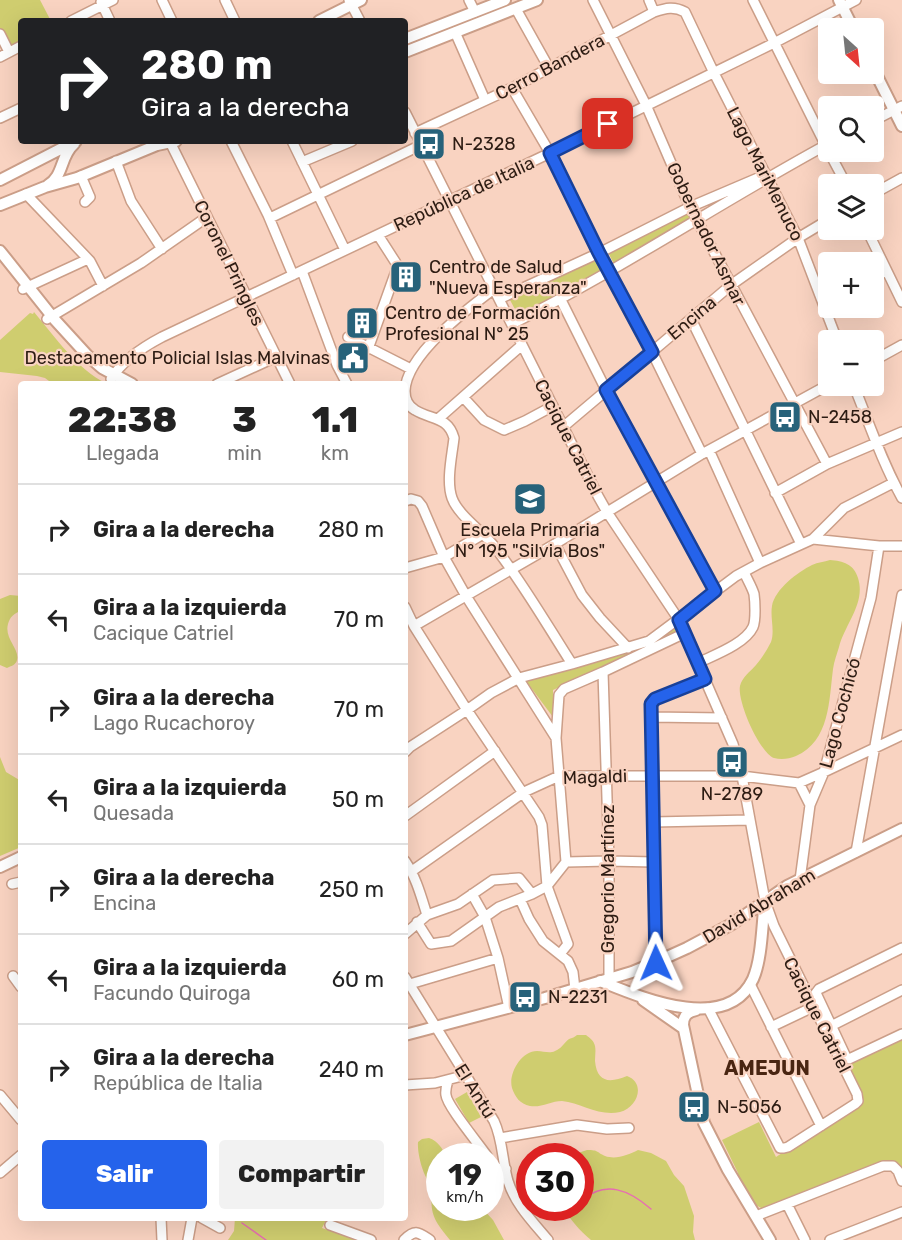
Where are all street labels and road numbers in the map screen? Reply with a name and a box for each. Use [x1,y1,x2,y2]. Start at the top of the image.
street label: Cerro Bandera [492,29,608,105]
street label: Lago MariMenuco [722,103,808,245]
street label: República de Italia [390,152,538,236]
street label: Gobernador Asmar [662,159,750,309]
street label: Coronel Pringles [189,197,269,329]
street label: Encina [663,291,721,345]
street label: Cacique Catriel [529,376,607,498]
street label: Lago Cochicó [815,655,865,771]
street label: Magaldi [562,765,628,789]
street label: Gregorio Martínez [597,805,619,953]
street label: David Abraham [699,864,819,948]
street label: Cacique Catriel [778,954,856,1076]
street label: El Antú [450,1060,500,1122]

